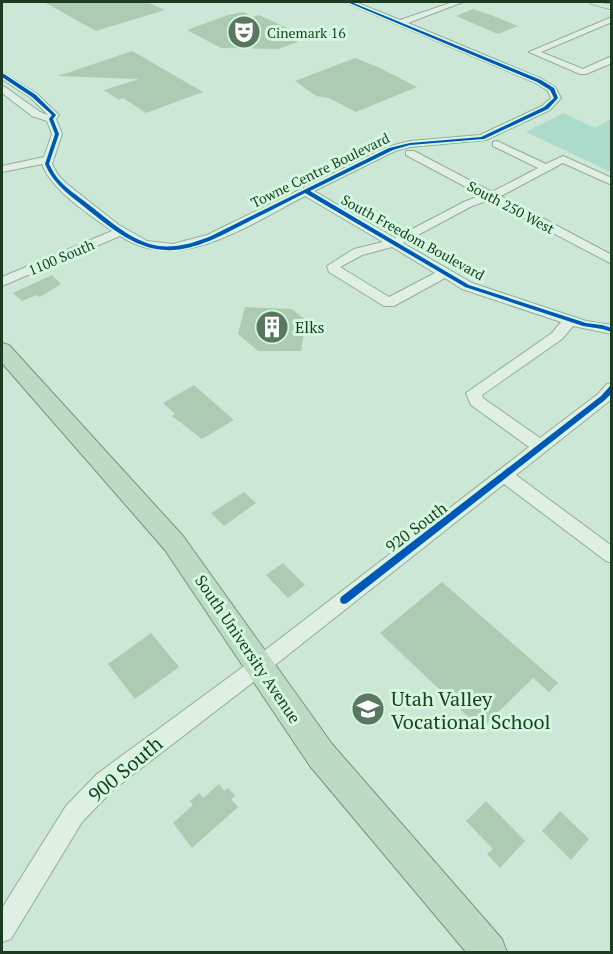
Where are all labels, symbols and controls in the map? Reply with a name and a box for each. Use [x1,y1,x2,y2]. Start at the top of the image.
theatre icon: Cinemark 16 [226,14,262,50]
place label: Cinemark 16 [267,23,346,42]
street label: Towne Centre Boulevard [247,128,393,212]
street label: South 250 West [464,176,559,238]
street label: South Freedom Boulevard [338,190,488,284]
street label: 1100 South [25,235,97,279]
building icon: Elks [254,309,290,345]
place label: Elks [295,316,324,338]
street label: 920 South [381,496,452,557]
street label: South University Avenue [190,570,306,728]
place label: Utah Valley Vocational School [391,685,551,735]
school or university icon: Utah Valley Vocational School [350,691,386,727]
street label: 900 South [82,730,168,808]

